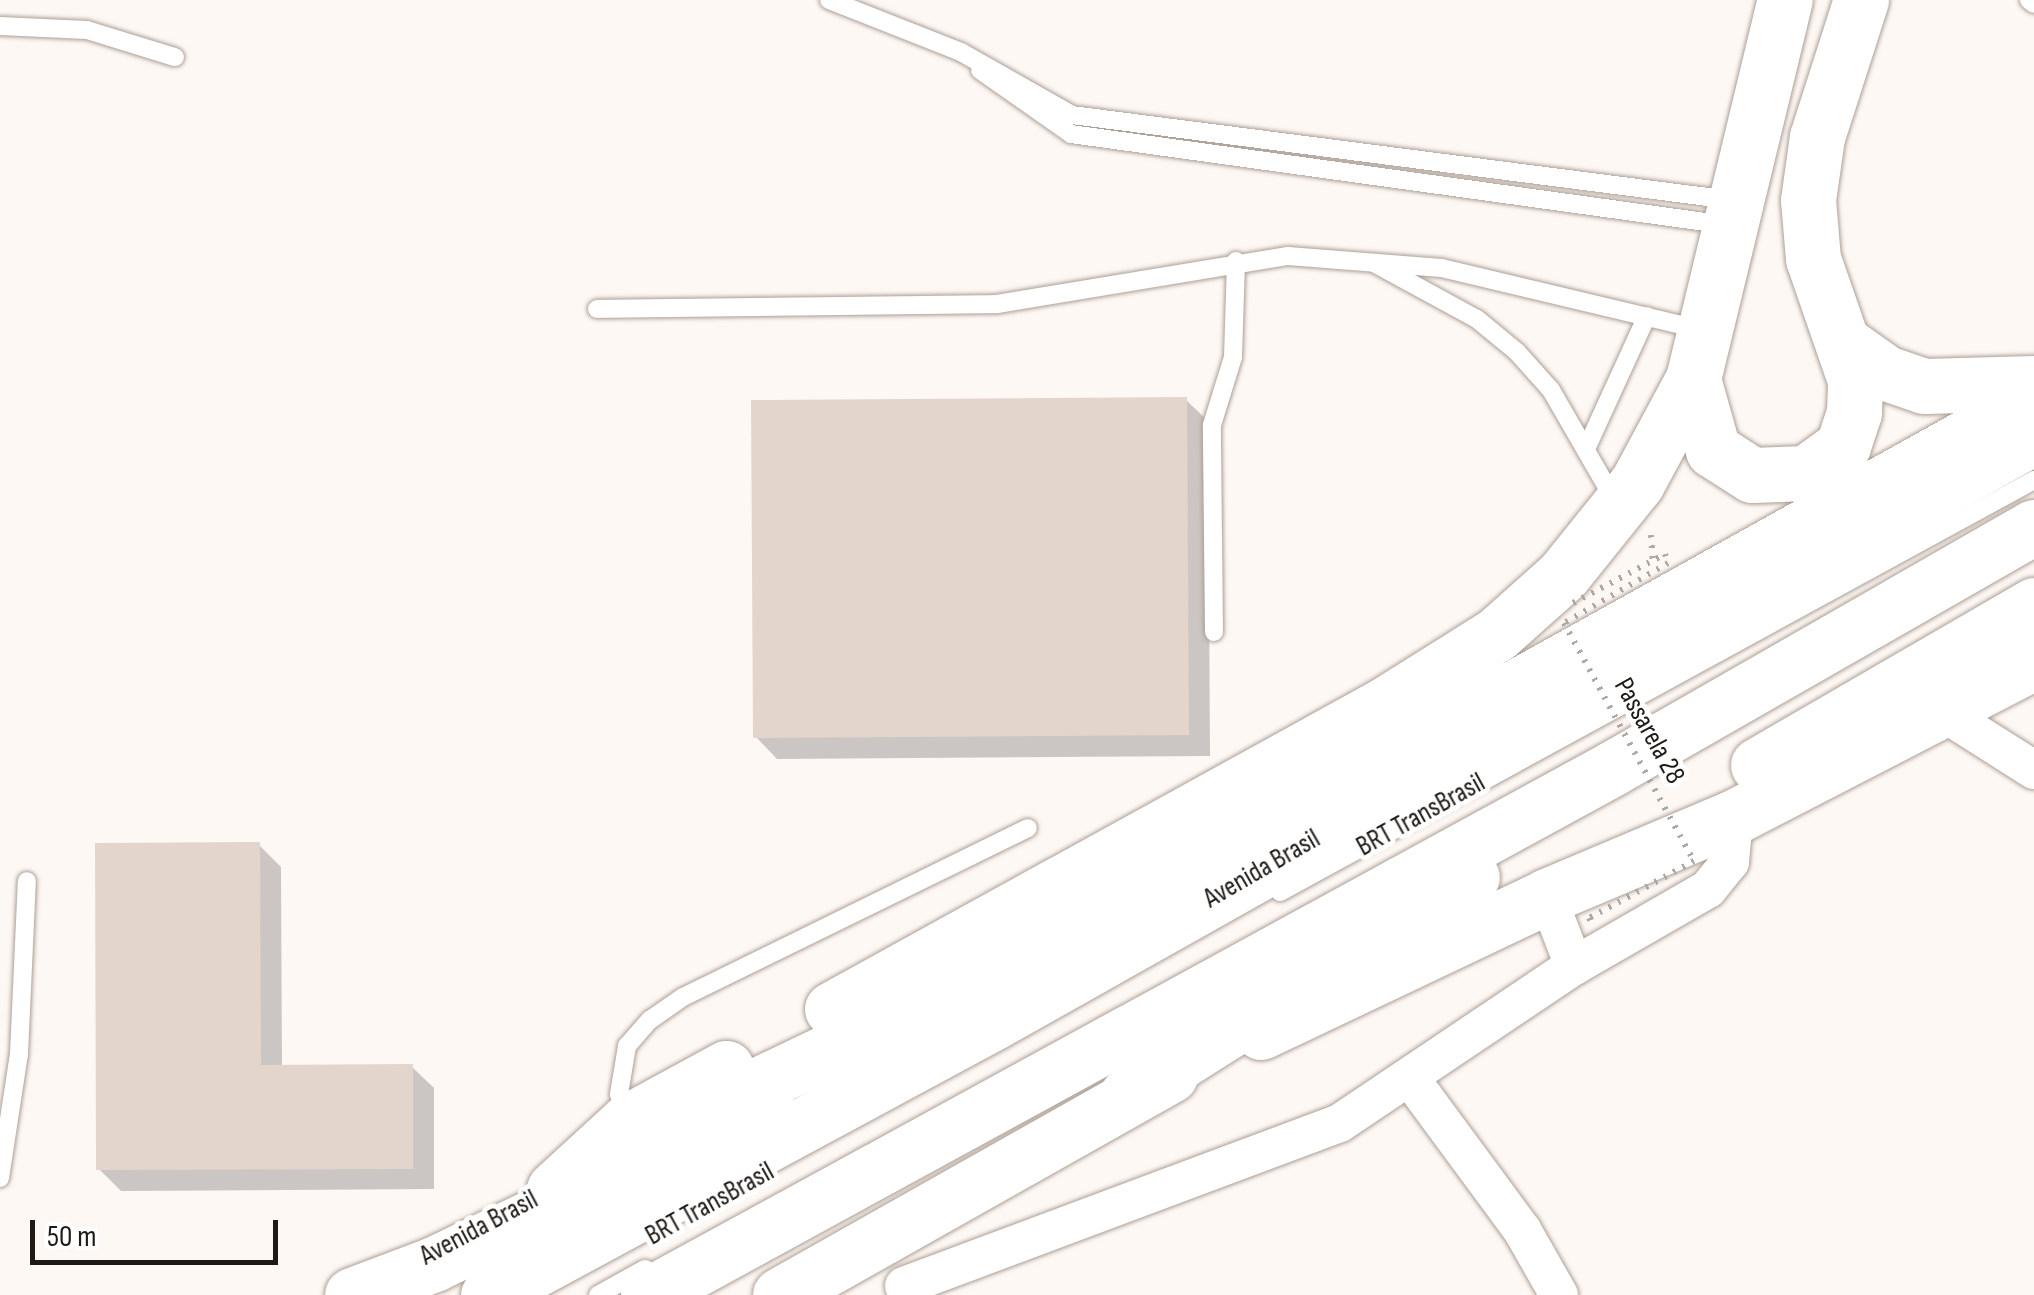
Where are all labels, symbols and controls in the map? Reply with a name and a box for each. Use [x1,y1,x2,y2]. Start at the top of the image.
street label: Passarela 28 [1606,672,1692,790]
street label: BRT TransBrasil [1351,766,1491,864]
street label: Avenida Brasil [1198,822,1326,916]
street label: BRT TransBrasil [640,1155,780,1253]
street label: Avenida Brasil [414,1183,544,1273]
scale bar [35,1200,282,1262]
text: 50 m [47,1219,96,1255]

